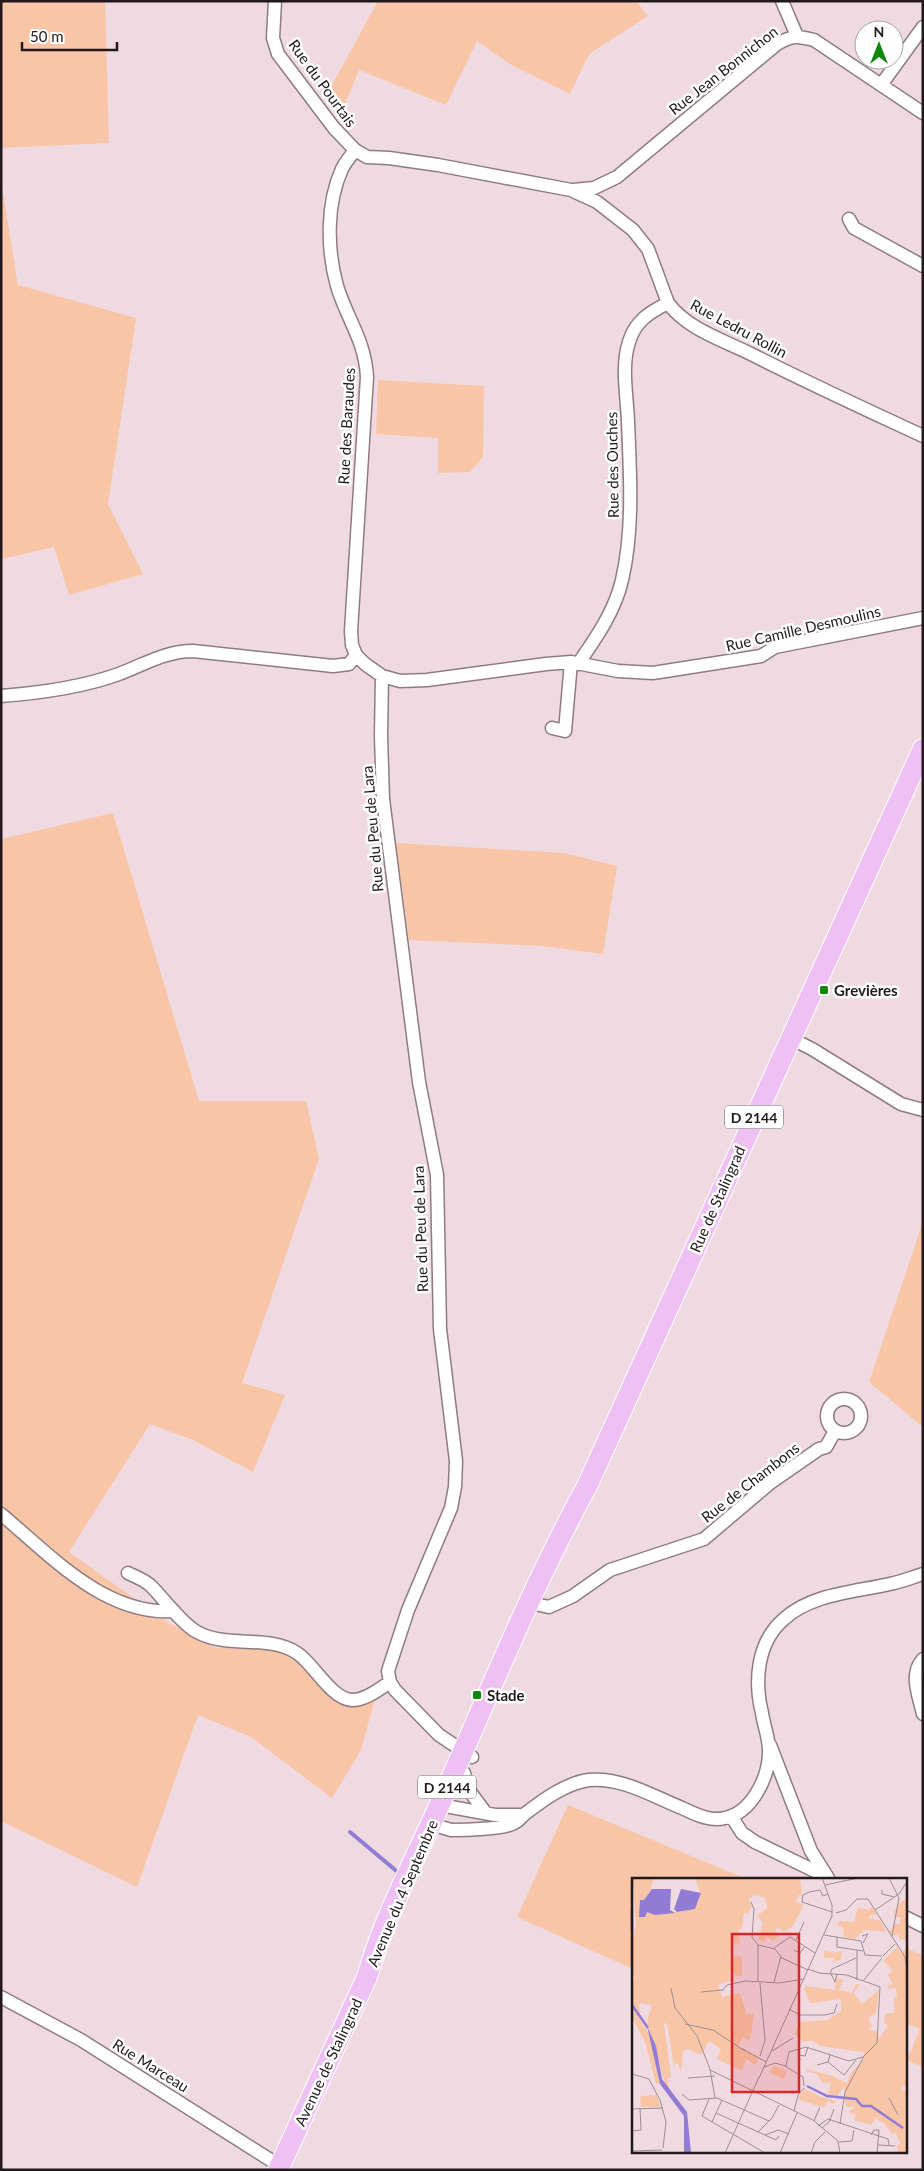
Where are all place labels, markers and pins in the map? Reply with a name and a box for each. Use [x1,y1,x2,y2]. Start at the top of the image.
place label: Grevières [834,981,898,999]
marker: Grevières [818,984,830,996]
place label: Stade [487,1686,525,1704]
marker: Stade [471,1689,483,1701]

